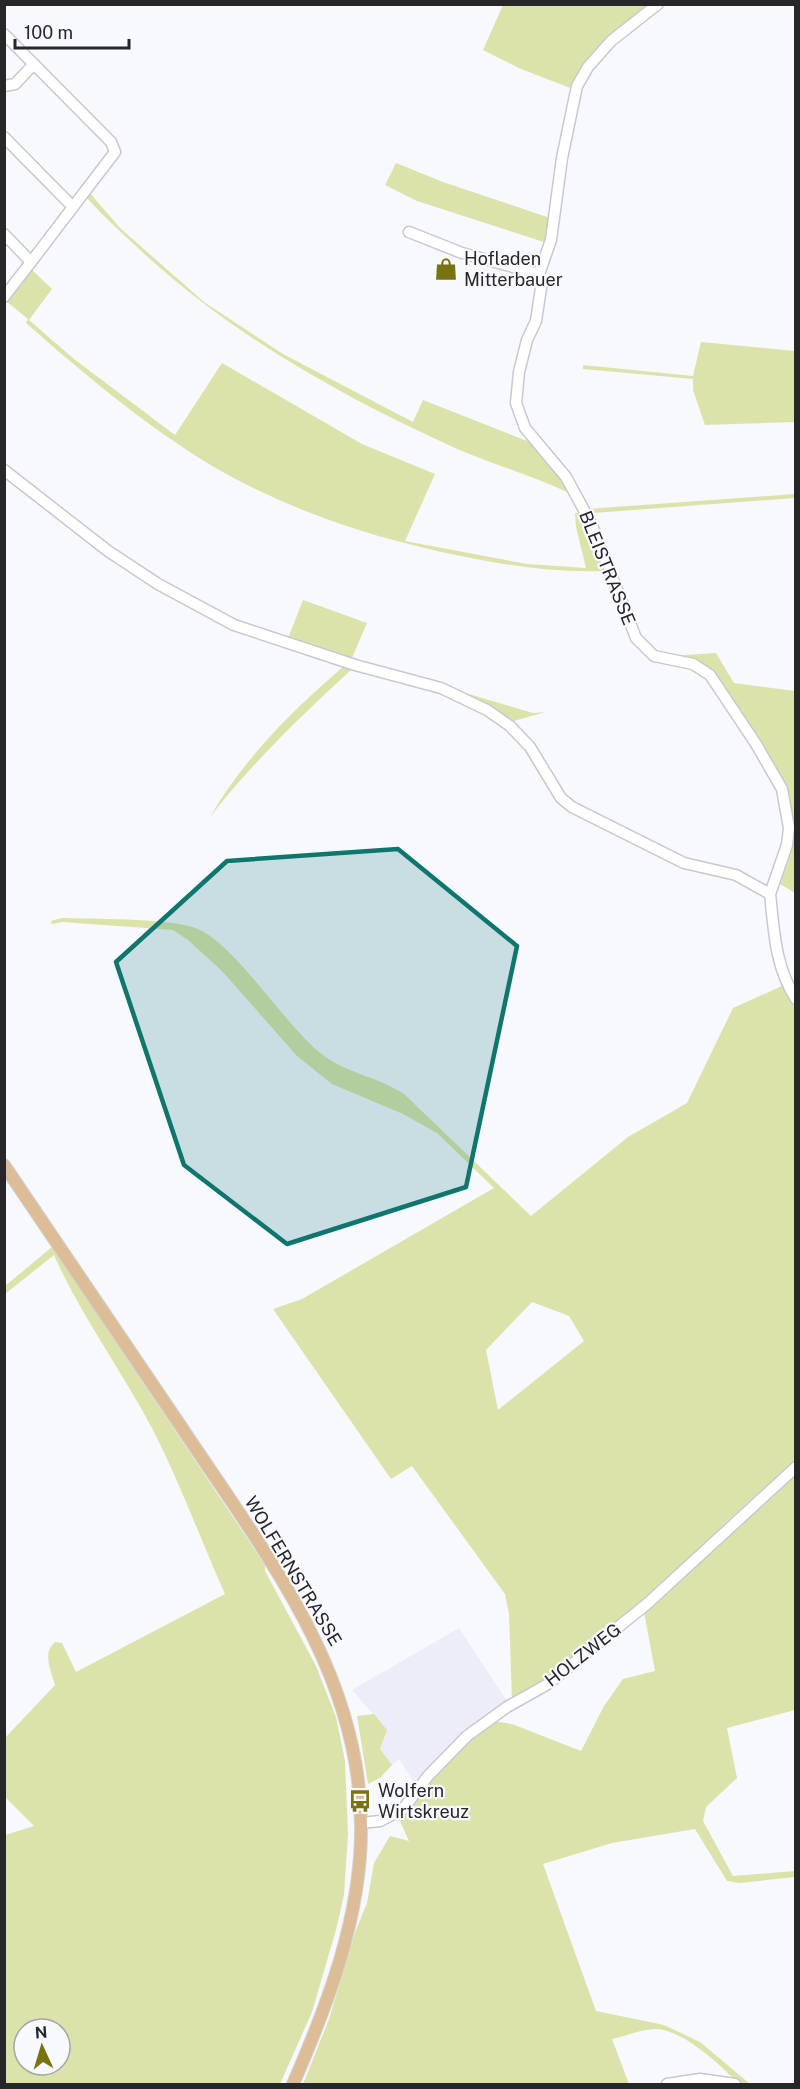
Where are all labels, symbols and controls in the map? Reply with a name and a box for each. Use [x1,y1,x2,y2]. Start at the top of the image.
scale bar [15,12,129,50]
text: 100 m [24,22,73,43]
place label: Hofladen Mitterbauer [464,248,563,290]
shop icon: Hofladen Mitterbauer [433,256,459,282]
street label: BLEISTRASSE [575,508,640,628]
street label: WOLFERNSTRASSE [240,1492,346,1649]
street label: HOLZWEG [541,1618,625,1691]
place label: Wolfern Wirtskreuz [378,1780,469,1822]
bus stop icon: Wolfern Wirtskreuz [347,1788,373,1814]
north arrow [12,2017,72,2077]
text: N [34,2023,48,2042]

